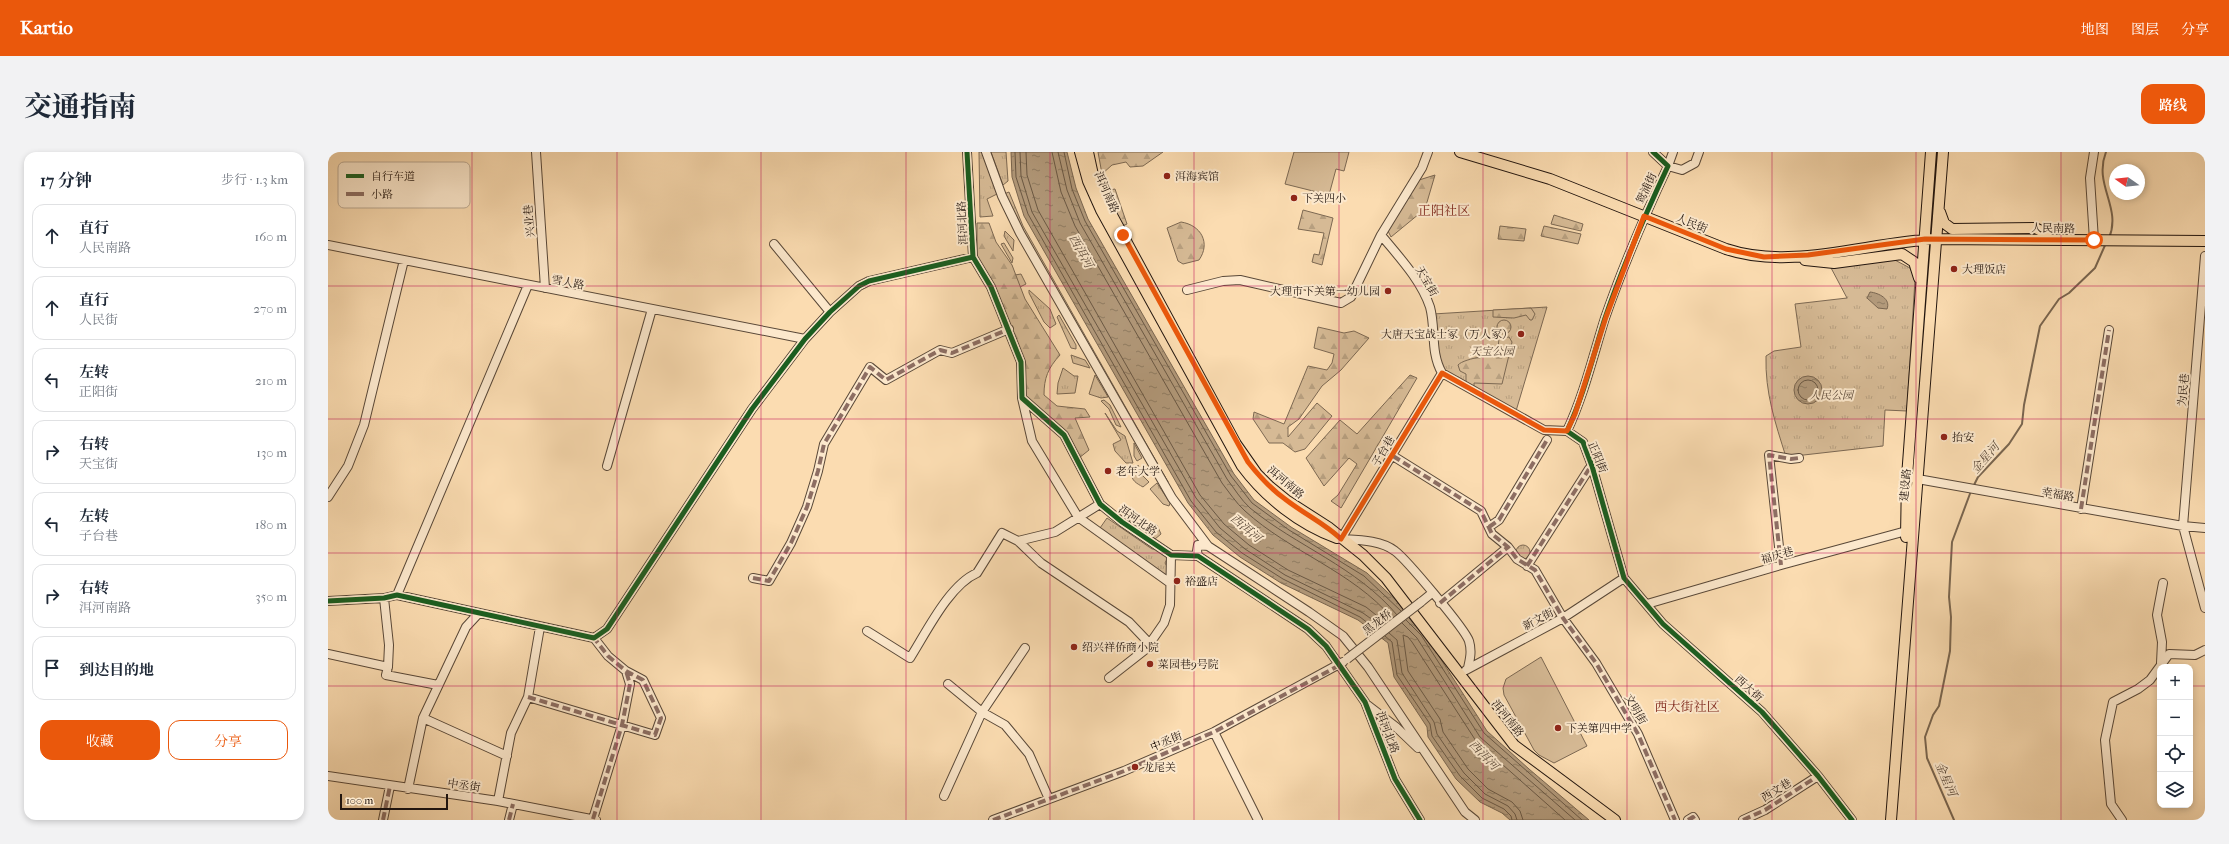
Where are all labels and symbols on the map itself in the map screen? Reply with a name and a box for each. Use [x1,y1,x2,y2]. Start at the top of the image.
legend [338,162,470,208]
north arrow [2109,164,2145,200]
street label: 洱河南路 [1092,169,1121,215]
text: 自行车道 [371,170,415,183]
place label: 洱海宾馆 [1175,170,1219,183]
marker: 洱海宾馆 [1162,171,1172,181]
street label: 鸳浦街 [1634,171,1659,206]
text: 小路 [371,188,393,201]
place label: 下关四小 [1302,192,1346,205]
marker: 下关四小 [1289,193,1299,203]
street label: 洱河北路 [955,201,970,245]
district label: 正阳社区 [1418,203,1470,218]
street label: 兴业巷 [522,204,537,238]
street label: 人民街 [1674,211,1710,236]
street label: 人民南路 [2031,222,2075,235]
route end [1114,226,1132,244]
route start [2085,231,2103,249]
water label: 西洱河 [1066,232,1097,272]
place label: 大理饭店 [1962,263,2006,276]
street label: 天宝街 [1413,264,1440,299]
marker: 大理饭店 [1949,264,1959,274]
street label: 雪人路 [550,273,585,292]
place label: 大理市下关第一幼儿园 [1270,285,1380,298]
marker: 大理市下关第一幼儿园 [1383,286,1393,296]
place label: 大唐天宝战士冢（万人冢） [1381,328,1513,341]
marker: 大唐天宝战士冢（万人冢） [1516,329,1526,339]
park label: 天宝公园 [1470,345,1516,358]
street label: 为民巷 [2176,373,2191,407]
park label: 人民公园 [1809,389,1855,402]
place label: 抬安 [1952,431,1974,444]
marker: 抬安 [1939,432,1949,442]
street label: 子台巷 [1369,434,1397,469]
water label: 金星河 [1968,438,2003,476]
street label: 正阳街 [1585,439,1610,475]
street label: 洱河南路 [1265,463,1307,502]
place label: 老年大学 [1116,465,1160,478]
marker: 老年大学 [1103,466,1113,476]
street label: 建设路 [1898,468,1913,502]
street label: 幸福路 [2041,485,2075,504]
street label: 洱河北路 [1116,502,1159,538]
water label: 西洱河 [1228,511,1266,546]
street label: 福庆巷 [1759,545,1795,566]
place label: 裕盛店 [1185,575,1218,588]
marker: 裕盛店 [1172,576,1182,586]
street label: 新文街 [1521,606,1556,633]
street label: 黑龙桥 [1360,607,1394,638]
place label: 绍兴祥侨商小院 [1082,641,1159,654]
marker: 绍兴祥侨商小院 [1069,642,1079,652]
place label: 菜园巷9号院 [1158,658,1219,671]
marker: 菜园巷9号院 [1145,659,1155,669]
street label: 西大街 [1732,673,1765,704]
street label: 文明街 [1622,692,1649,727]
street label: 洱河南路 [1489,697,1527,740]
district label: 西大街社区 [1654,699,1720,714]
street label: 洱河北路 [1374,709,1401,755]
place label: 下关第四中学 [1566,722,1632,735]
marker: 下关第四中学 [1553,723,1563,733]
street label: 中丞街 [1148,729,1184,754]
water label: 西洱河 [1466,737,1503,774]
water label: 金星河 [1933,760,1960,800]
place label: 龙尾关 [1143,761,1176,774]
marker: 龙尾关 [1130,762,1140,772]
street label: 西文巷 [1759,776,1794,804]
street label: 中丞街 [447,777,481,794]
scale bar [340,792,448,811]

